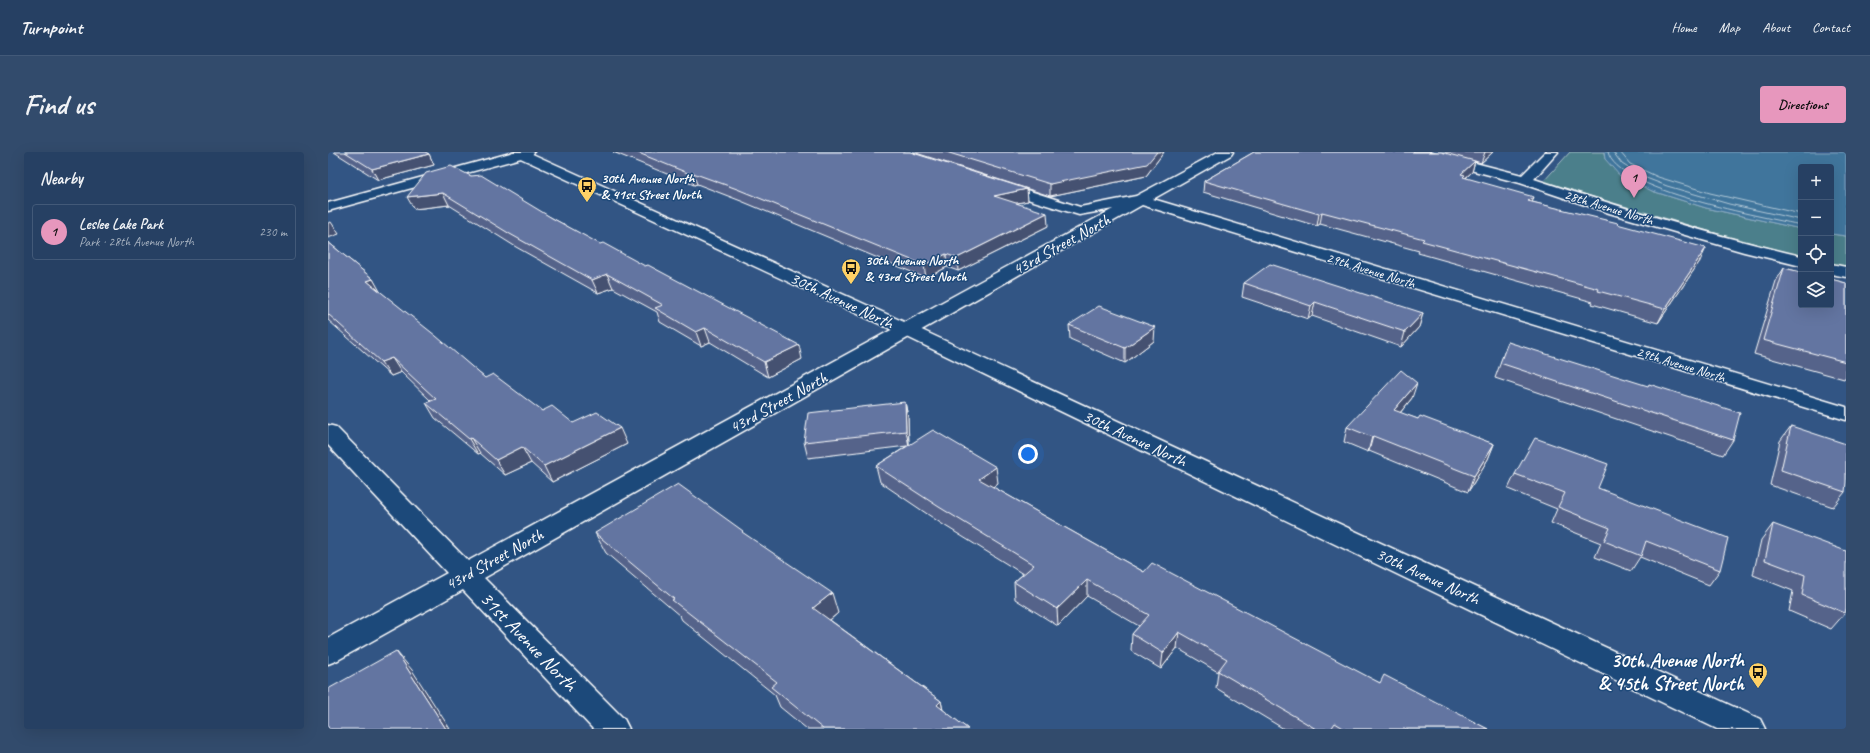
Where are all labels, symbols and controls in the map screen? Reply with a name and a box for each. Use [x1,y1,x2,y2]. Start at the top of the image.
text: Turnpoint [20,16,82,40]
text: Home [1671,19,1697,36]
text: Map [1719,19,1740,36]
text: About [1762,19,1790,36]
text: Contact [1812,19,1850,36]
button: Directions [1760,86,1846,123]
text: Find us [24,87,94,122]
map controls [1798,164,1834,308]
button: + [1798,164,1834,200]
pin: 1 [1621,165,1647,198]
text: Nearby [40,168,83,189]
place label: 30th Avenue North & 41st Street North [601,170,702,203]
bus stop icon: 30th Avenue North & 41st Street North [576,175,598,203]
street label: 28th Avenue North [1562,186,1657,230]
button: − [1798,200,1834,236]
street label: 43rd Street North [1009,208,1115,280]
text: Leslee Lake Park [79,215,163,234]
text: 1 [51,224,57,240]
text: 230 m [259,224,287,240]
text: Park · 28th Avenue North [79,234,194,250]
button: locate [1798,236,1834,272]
street label: 29th Avenue North [1324,249,1419,293]
place label: 30th Avenue North & 43rd Street North [865,252,967,285]
bus stop icon: 30th Avenue North & 43rd Street North [840,257,862,285]
street label: 30th Avenue North [787,267,898,334]
button: layers [1798,272,1834,308]
street label: 29th Avenue North [1634,343,1729,387]
street label: 43rd Street North [726,366,832,438]
street label: 30th Avenue North [1080,405,1191,472]
your location [1018,444,1038,464]
street label: 43rd Street North [442,523,548,595]
street label: 30th Avenue North [1373,543,1484,610]
street label: 31st Avenue North [475,586,584,698]
place label: 30th Avenue North & 45th Street North [1598,648,1746,696]
bus stop icon: 30th Avenue North & 45th Street North [1747,661,1769,689]

